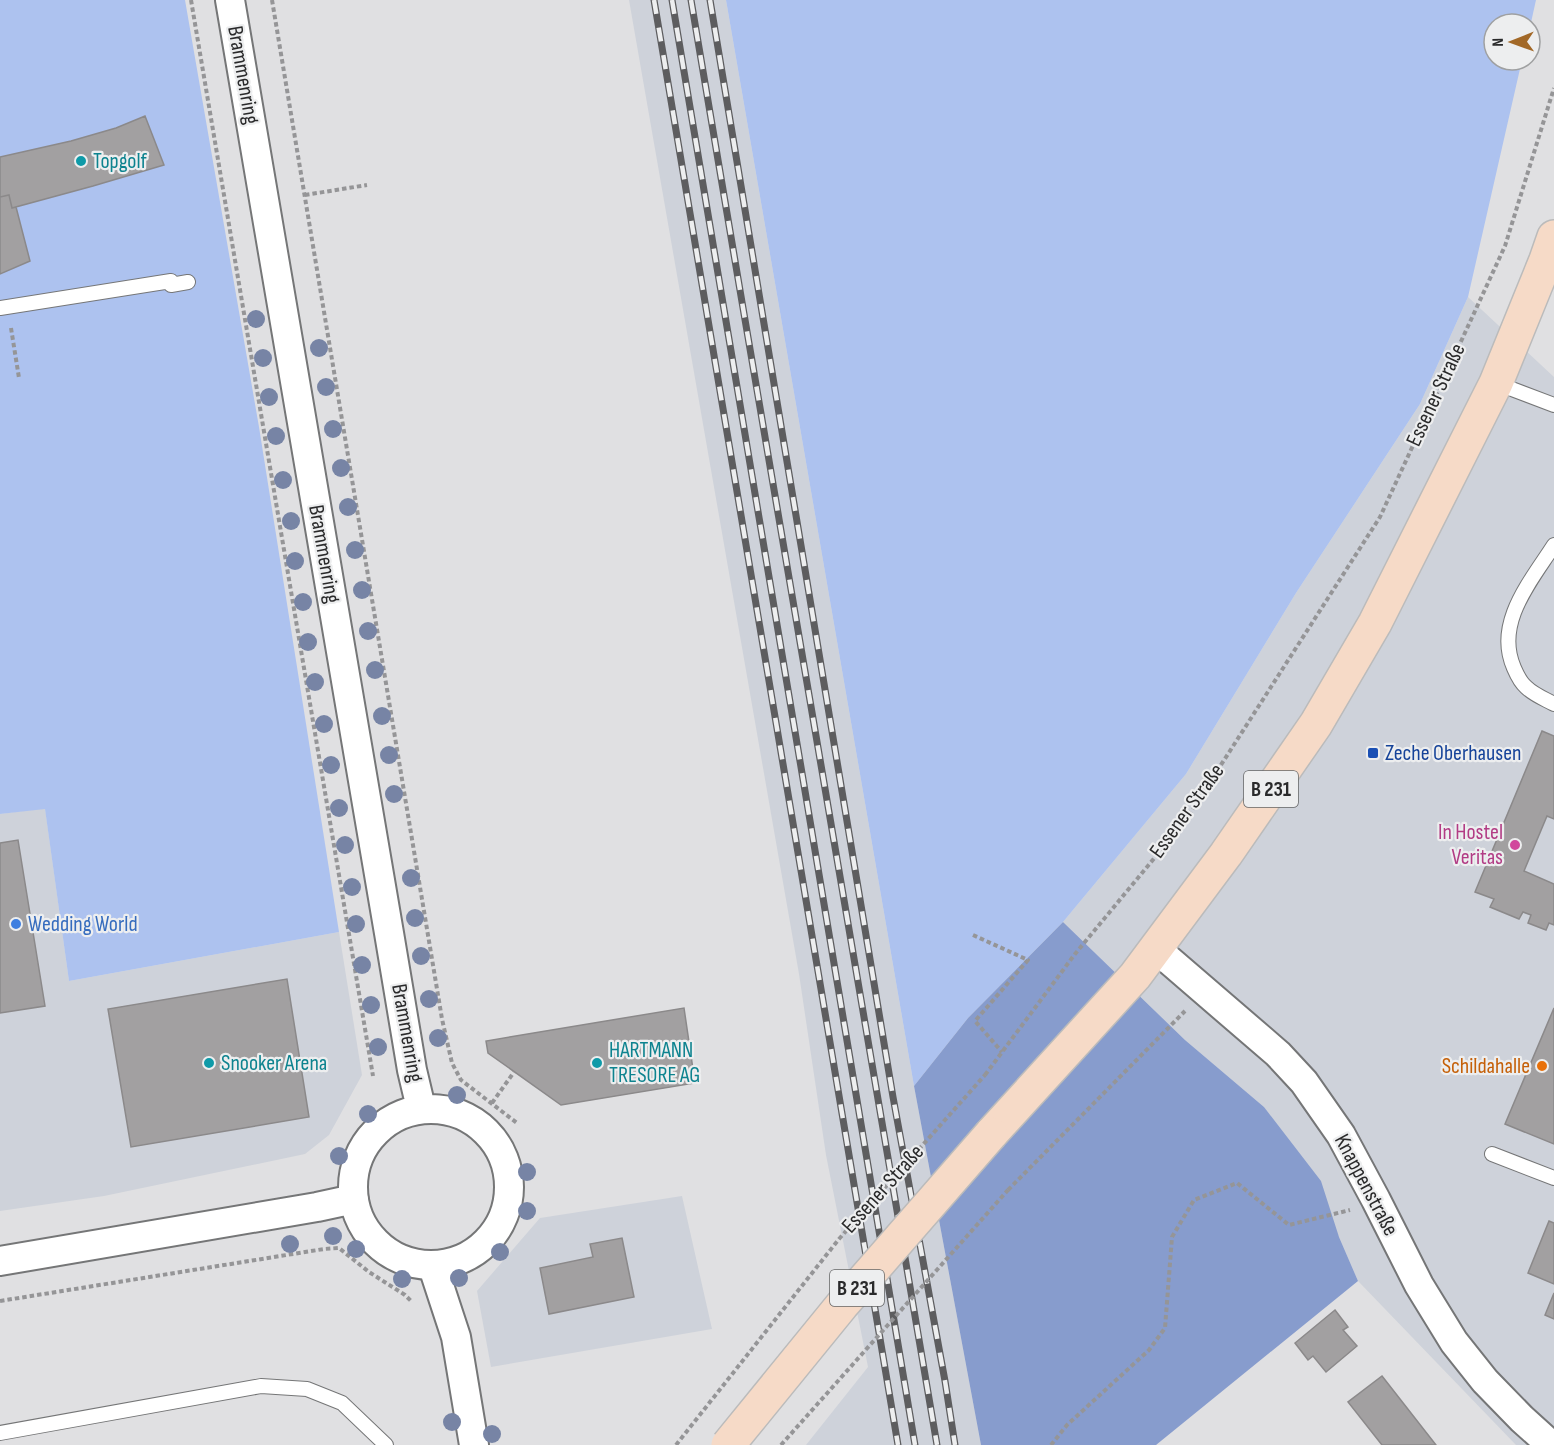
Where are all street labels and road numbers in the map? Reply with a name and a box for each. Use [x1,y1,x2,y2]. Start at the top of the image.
street label: Brammenring [221,24,265,126]
street label: Essener Straße [1400,339,1472,451]
street label: Brammenring [302,503,346,605]
street label: Essener Straße [1144,758,1230,864]
road number: B 231 [1244,771,1298,807]
street label: Brammenring [385,982,429,1084]
street label: Knappenstraße [1328,1130,1404,1240]
street label: Essener Straße [836,1139,930,1239]
road number: B 231 [830,1270,884,1306]

